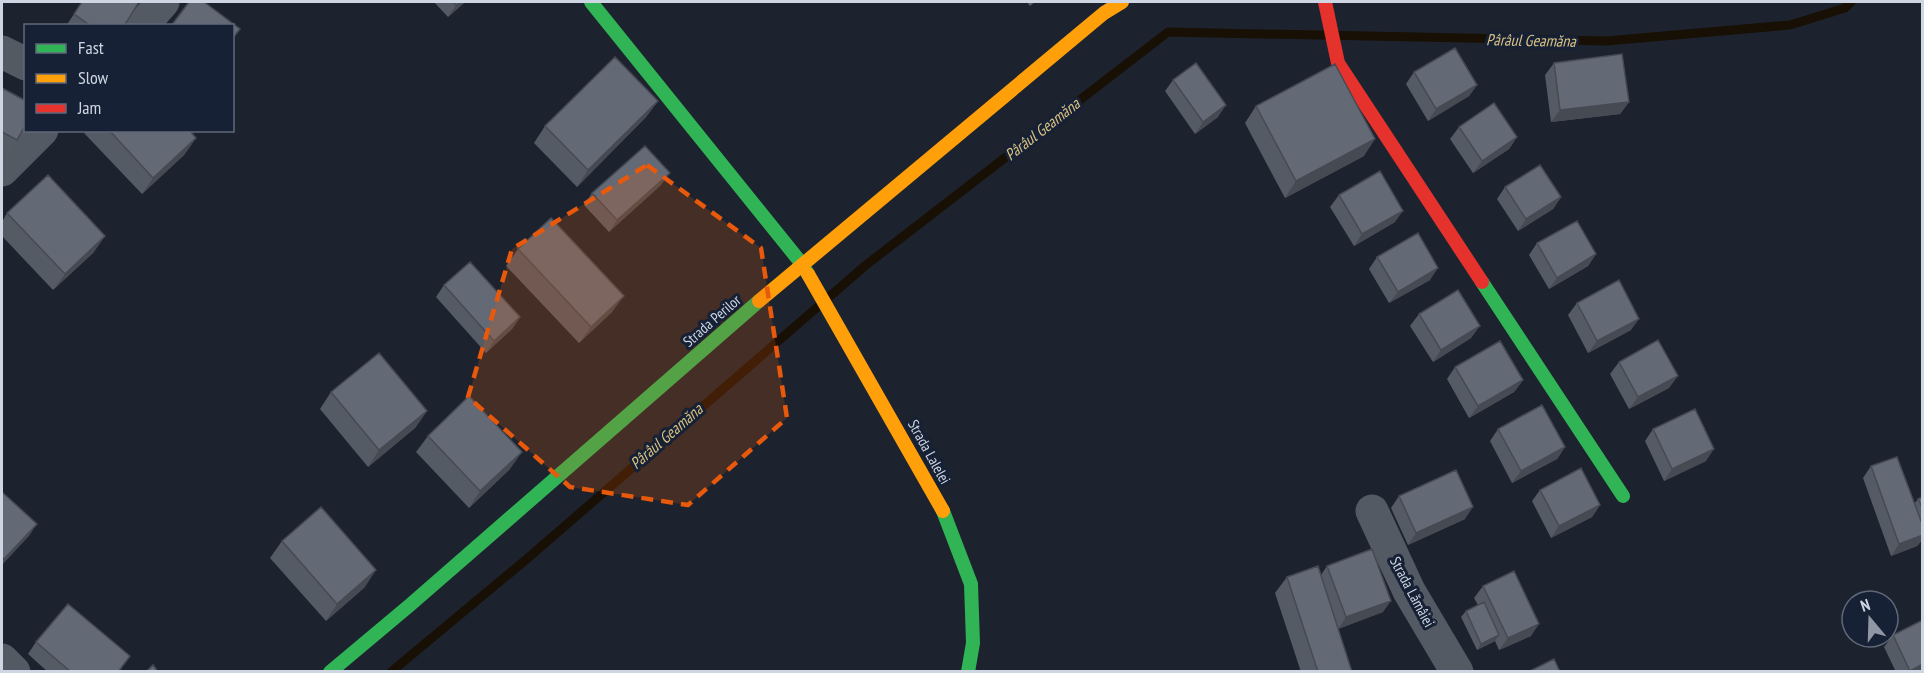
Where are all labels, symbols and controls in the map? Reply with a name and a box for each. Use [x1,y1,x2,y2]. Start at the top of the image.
legend [24,24,234,132]
water label: Pârâul Geamăna [1486,29,1578,51]
text: Fast [78,36,104,59]
text: Slow [78,66,109,89]
water label: Pârâul Geamăna [1001,93,1085,164]
text: Jam [77,96,101,119]
street label: Strada Perilor [679,290,745,351]
water label: Pârâul Geamăna [626,398,708,473]
street label: Strada Lalelei [904,416,955,487]
street label: Strada Lămâiei [1386,553,1439,630]
north arrow [1840,589,1900,649]
text: N [1858,594,1872,616]

